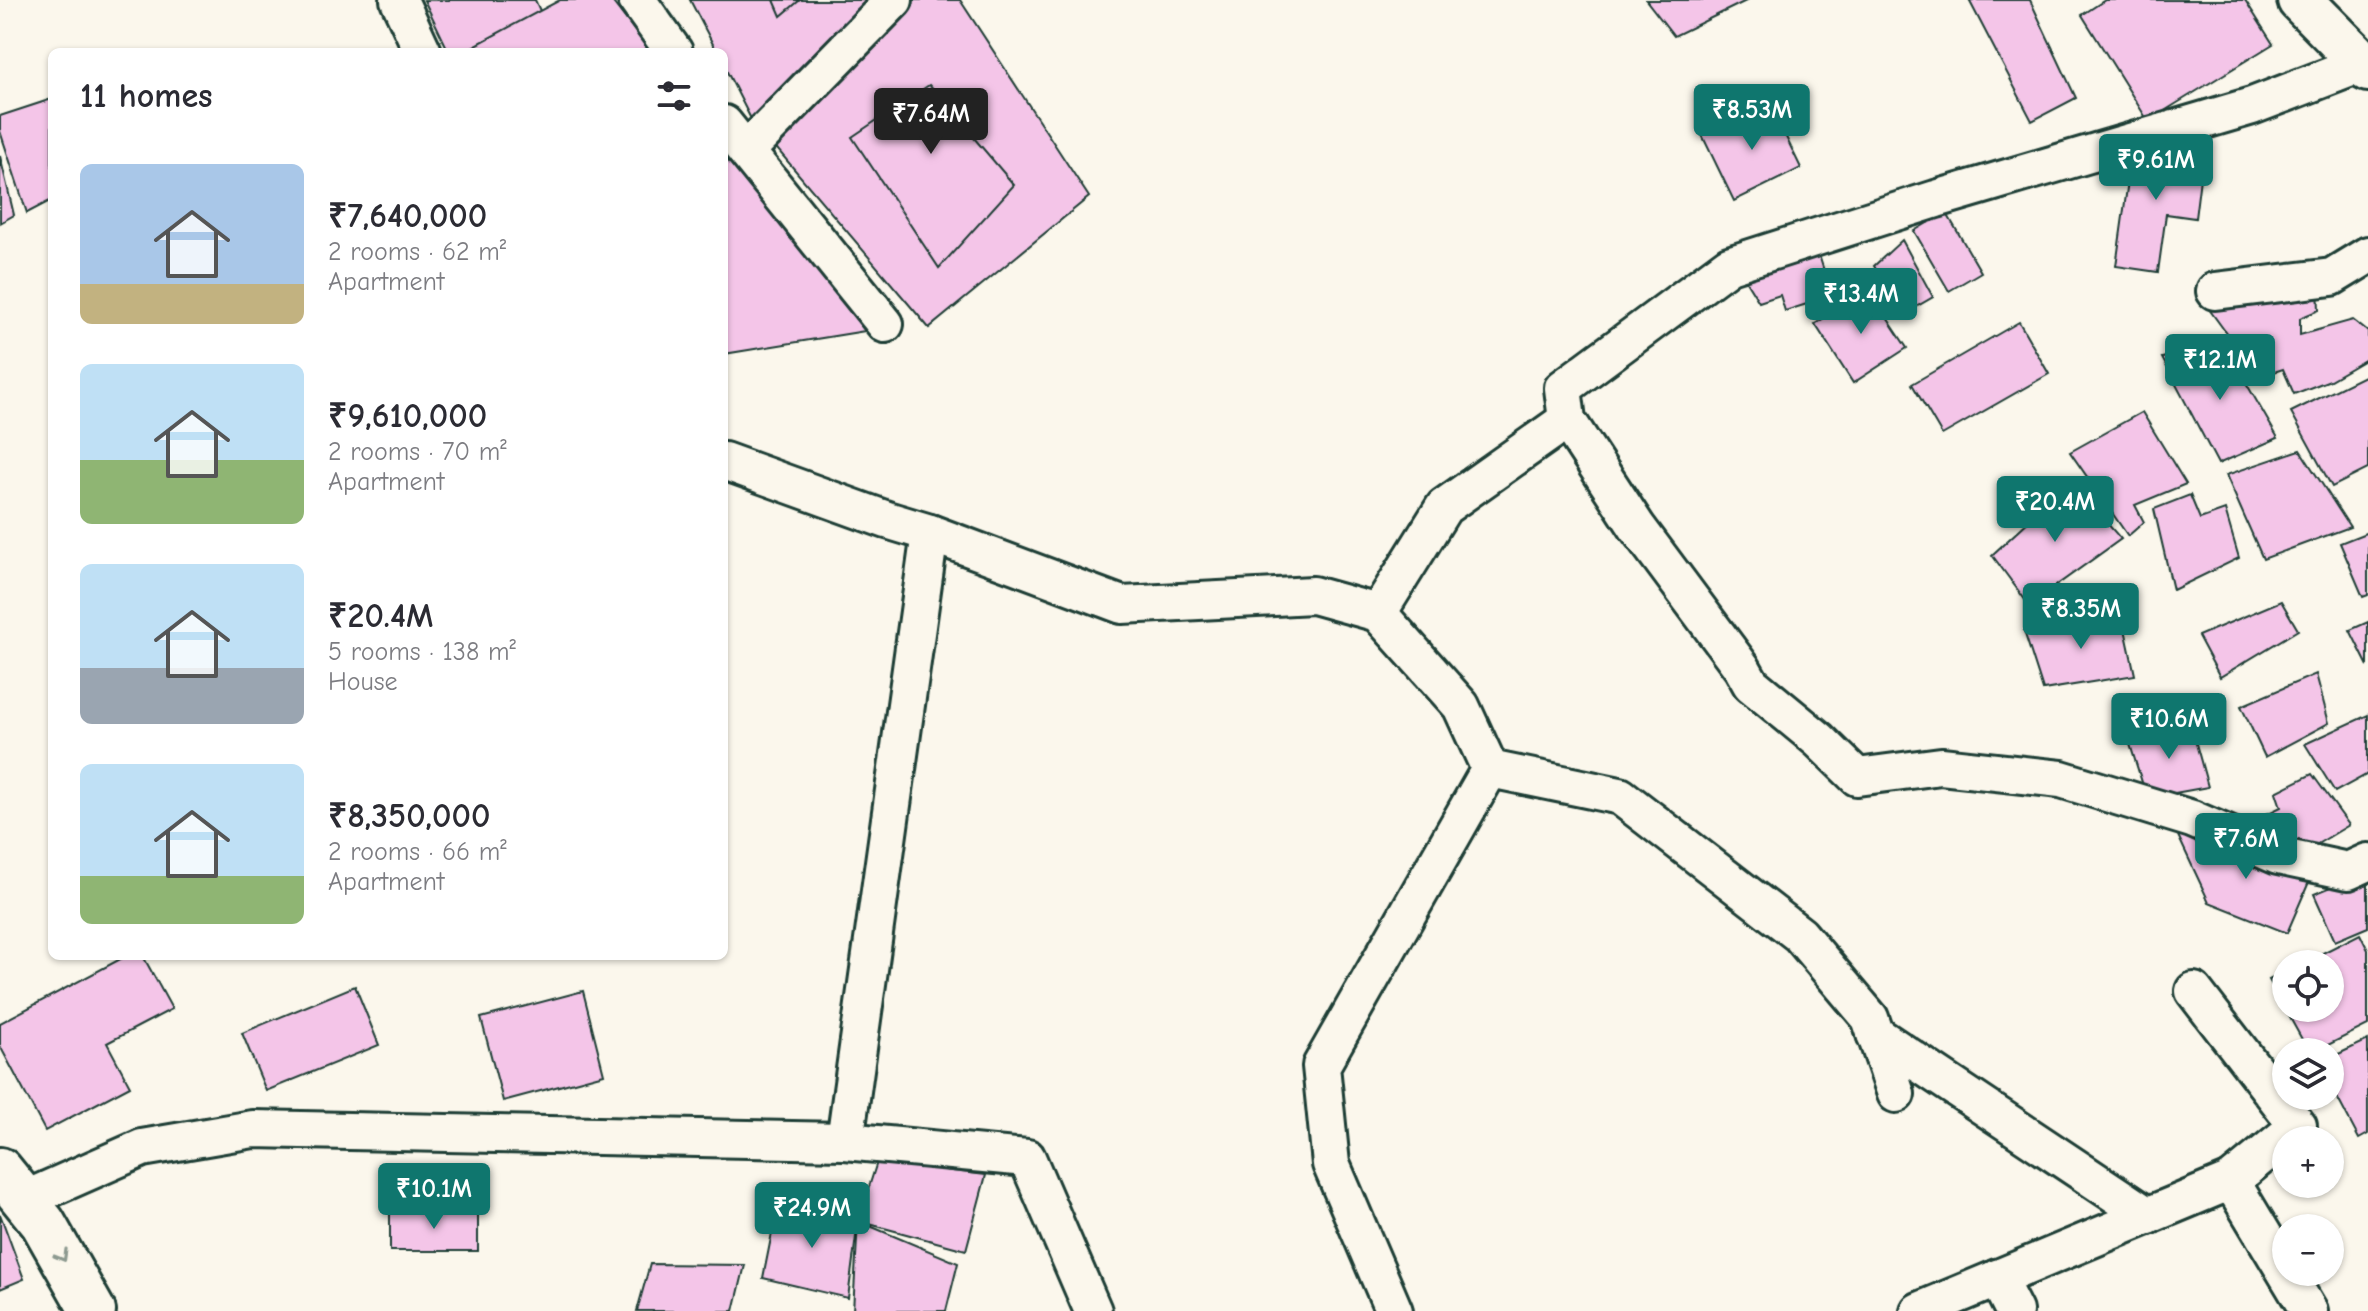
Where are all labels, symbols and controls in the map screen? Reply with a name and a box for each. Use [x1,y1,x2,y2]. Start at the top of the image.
icon: filters [652,74,696,118]
text: 11 homes [80,76,213,116]
pin: ₹8.53M [1687,84,1817,152]
pin: ₹7.64M [866,88,996,156]
text: ₹8.53M [1712,95,1792,125]
text: ₹7.64M [892,99,970,129]
pin: ₹9.61M [2091,134,2221,202]
text: ₹9.61M [2117,145,2195,175]
icon: home [144,196,240,292]
text: ₹7,640,000 [328,196,487,236]
text: 2 rooms · 62 m² [328,237,506,267]
text: Apartment [328,267,444,297]
pin: ₹13.4M [1796,268,1926,336]
text: ₹13.4M [1823,279,1899,309]
pin: ₹12.1M [2155,334,2285,402]
text: ₹12.1M [2183,345,2257,375]
icon: home [144,396,240,492]
text: ₹9,610,000 [328,396,487,436]
text: 2 rooms · 70 m² [328,437,507,467]
text: Apartment [328,467,444,497]
pin: ₹20.4M [1990,476,2120,544]
text: ₹20.4M [2015,487,2095,517]
pin: ₹8.35M [2016,583,2146,651]
text: ₹8.35M [2041,594,2121,624]
icon: home [144,596,240,692]
text: ₹20.4M [328,596,433,636]
text: 5 rooms · 138 m² [328,637,516,667]
text: House [328,667,398,697]
pin: ₹10.6M [2104,693,2234,761]
text: ₹10.6M [2129,704,2209,734]
icon: home [144,796,240,892]
text: ₹8,350,000 [328,796,490,836]
pin: ₹7.6M [2190,813,2302,881]
text: ₹7.6M [2213,824,2279,854]
text: 2 rooms · 66 m² [328,837,507,867]
text: Apartment [328,867,444,897]
map controls [2272,950,2344,1286]
button: locate [2272,950,2344,1022]
button: layers [2272,1038,2344,1110]
button: + [2272,1126,2344,1198]
pin: ₹10.1M [369,1163,499,1231]
text: ₹10.1M [396,1174,472,1204]
pin: ₹24.9M [747,1182,877,1250]
text: ₹24.9M [773,1193,851,1223]
button: − [2272,1214,2344,1286]
one-way arrow [52,1247,68,1262]

